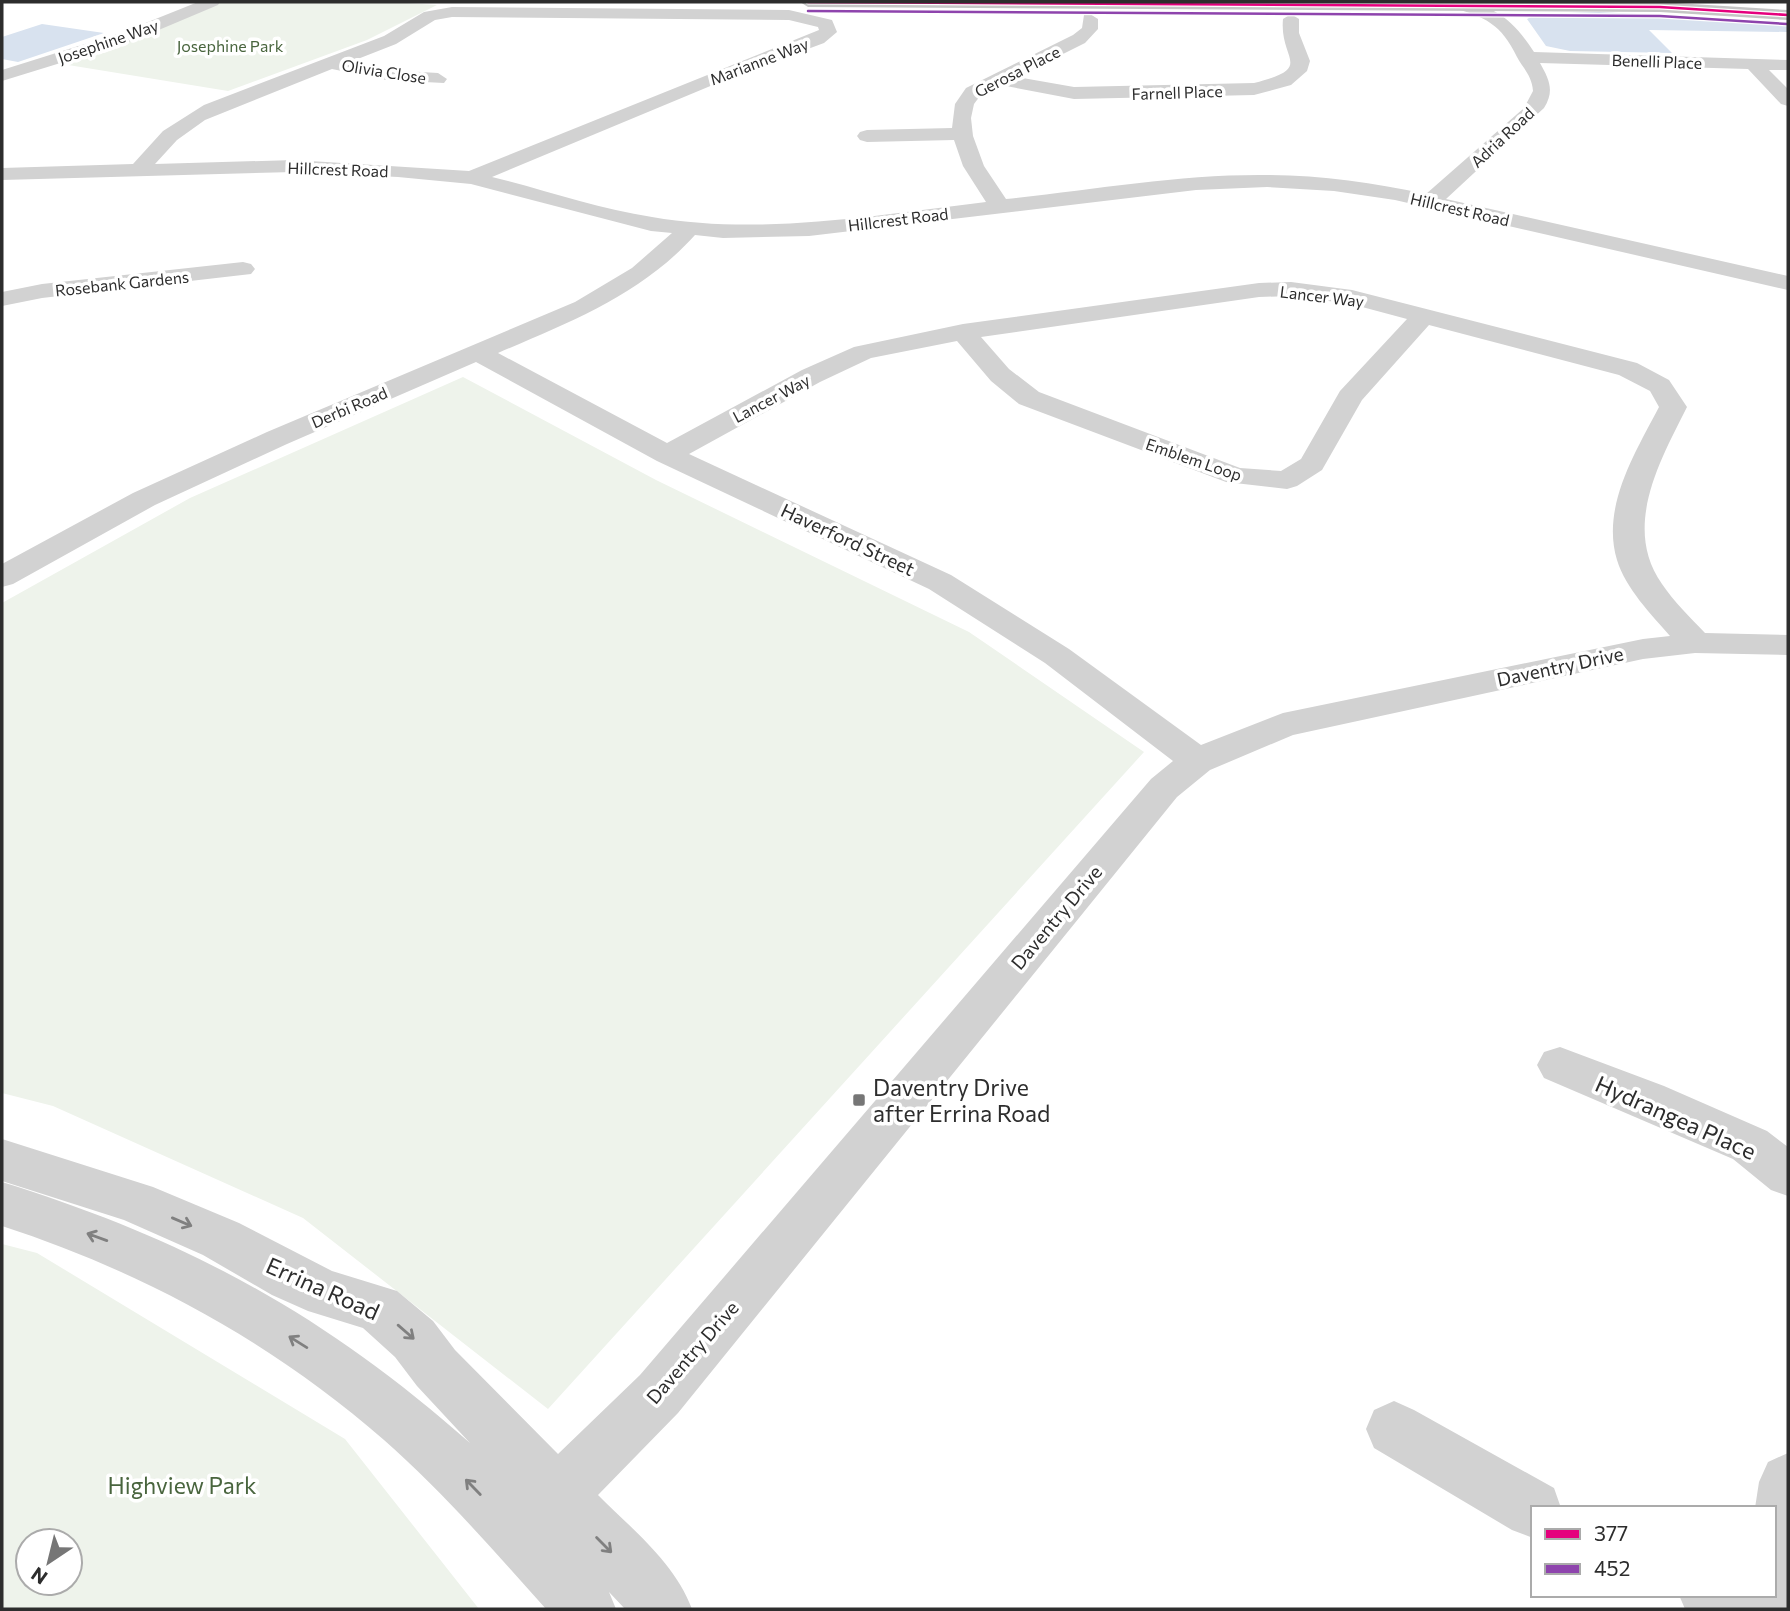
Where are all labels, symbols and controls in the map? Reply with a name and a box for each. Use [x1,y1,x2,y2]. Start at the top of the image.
street label: Josephine Way [55,15,161,67]
street label: Marianne Way [707,33,811,89]
park label: Josephine Park [177,36,284,55]
street label: Gerosa Place [971,41,1063,101]
street label: Benelli Place [1611,50,1703,72]
street label: Olivia Close [340,55,428,87]
street label: Farnell Place [1131,81,1223,103]
street label: Adria Road [1467,103,1537,171]
street label: Hillcrest Road [287,158,389,180]
street label: Hillcrest Road [1409,188,1511,230]
street label: Hillcrest Road [847,203,949,235]
street label: Rosebank Gardens [54,267,190,299]
street label: Lancer Way [1279,281,1365,311]
street label: Lancer Way [729,370,813,426]
street label: Derbi Road [308,383,390,431]
street label: Emblem Loop [1144,434,1244,484]
street label: Haverford Street [777,498,919,580]
street label: Daventry Drive [1495,641,1625,691]
street label: Daventry Drive [1006,860,1106,974]
street label: Hydrangea Place [1591,1069,1761,1165]
place label: Daventry Drive after Errina Road [873,1073,1050,1127]
marker: Daventry Drive after Errina Road [851,1092,867,1108]
one-way arrow [171,1216,192,1229]
one-way arrow [86,1230,108,1243]
street label: Errina Road [262,1251,384,1325]
street label: Daventry Drive [641,1296,743,1408]
one-way arrow [397,1324,414,1341]
one-way arrow [289,1335,308,1350]
park label: Highview Park [107,1471,257,1499]
one-way arrow [465,1479,482,1496]
legend [1531,1506,1776,1597]
text: 377 [1594,1520,1628,1545]
north arrow [14,1527,84,1597]
one-way arrow [595,1536,612,1553]
text: 452 [1594,1555,1630,1580]
text: N [27,1563,51,1590]

